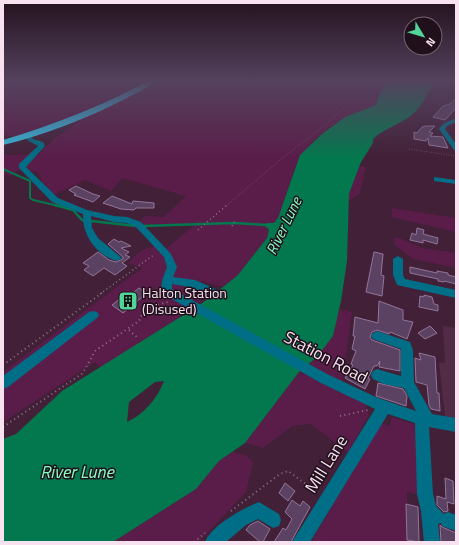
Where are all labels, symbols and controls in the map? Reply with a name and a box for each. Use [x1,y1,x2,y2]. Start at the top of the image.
north arrow [403,16,443,56]
text: N [422,34,440,50]
water label: River Lune [260,192,308,258]
place label: Halton Station (Disused) [142,282,227,319]
building icon: Halton Station (Disused) [117,290,139,312]
street label: Station Road [279,324,373,390]
street label: Mill Lane [298,430,354,498]
water label: River Lune [40,458,116,485]

